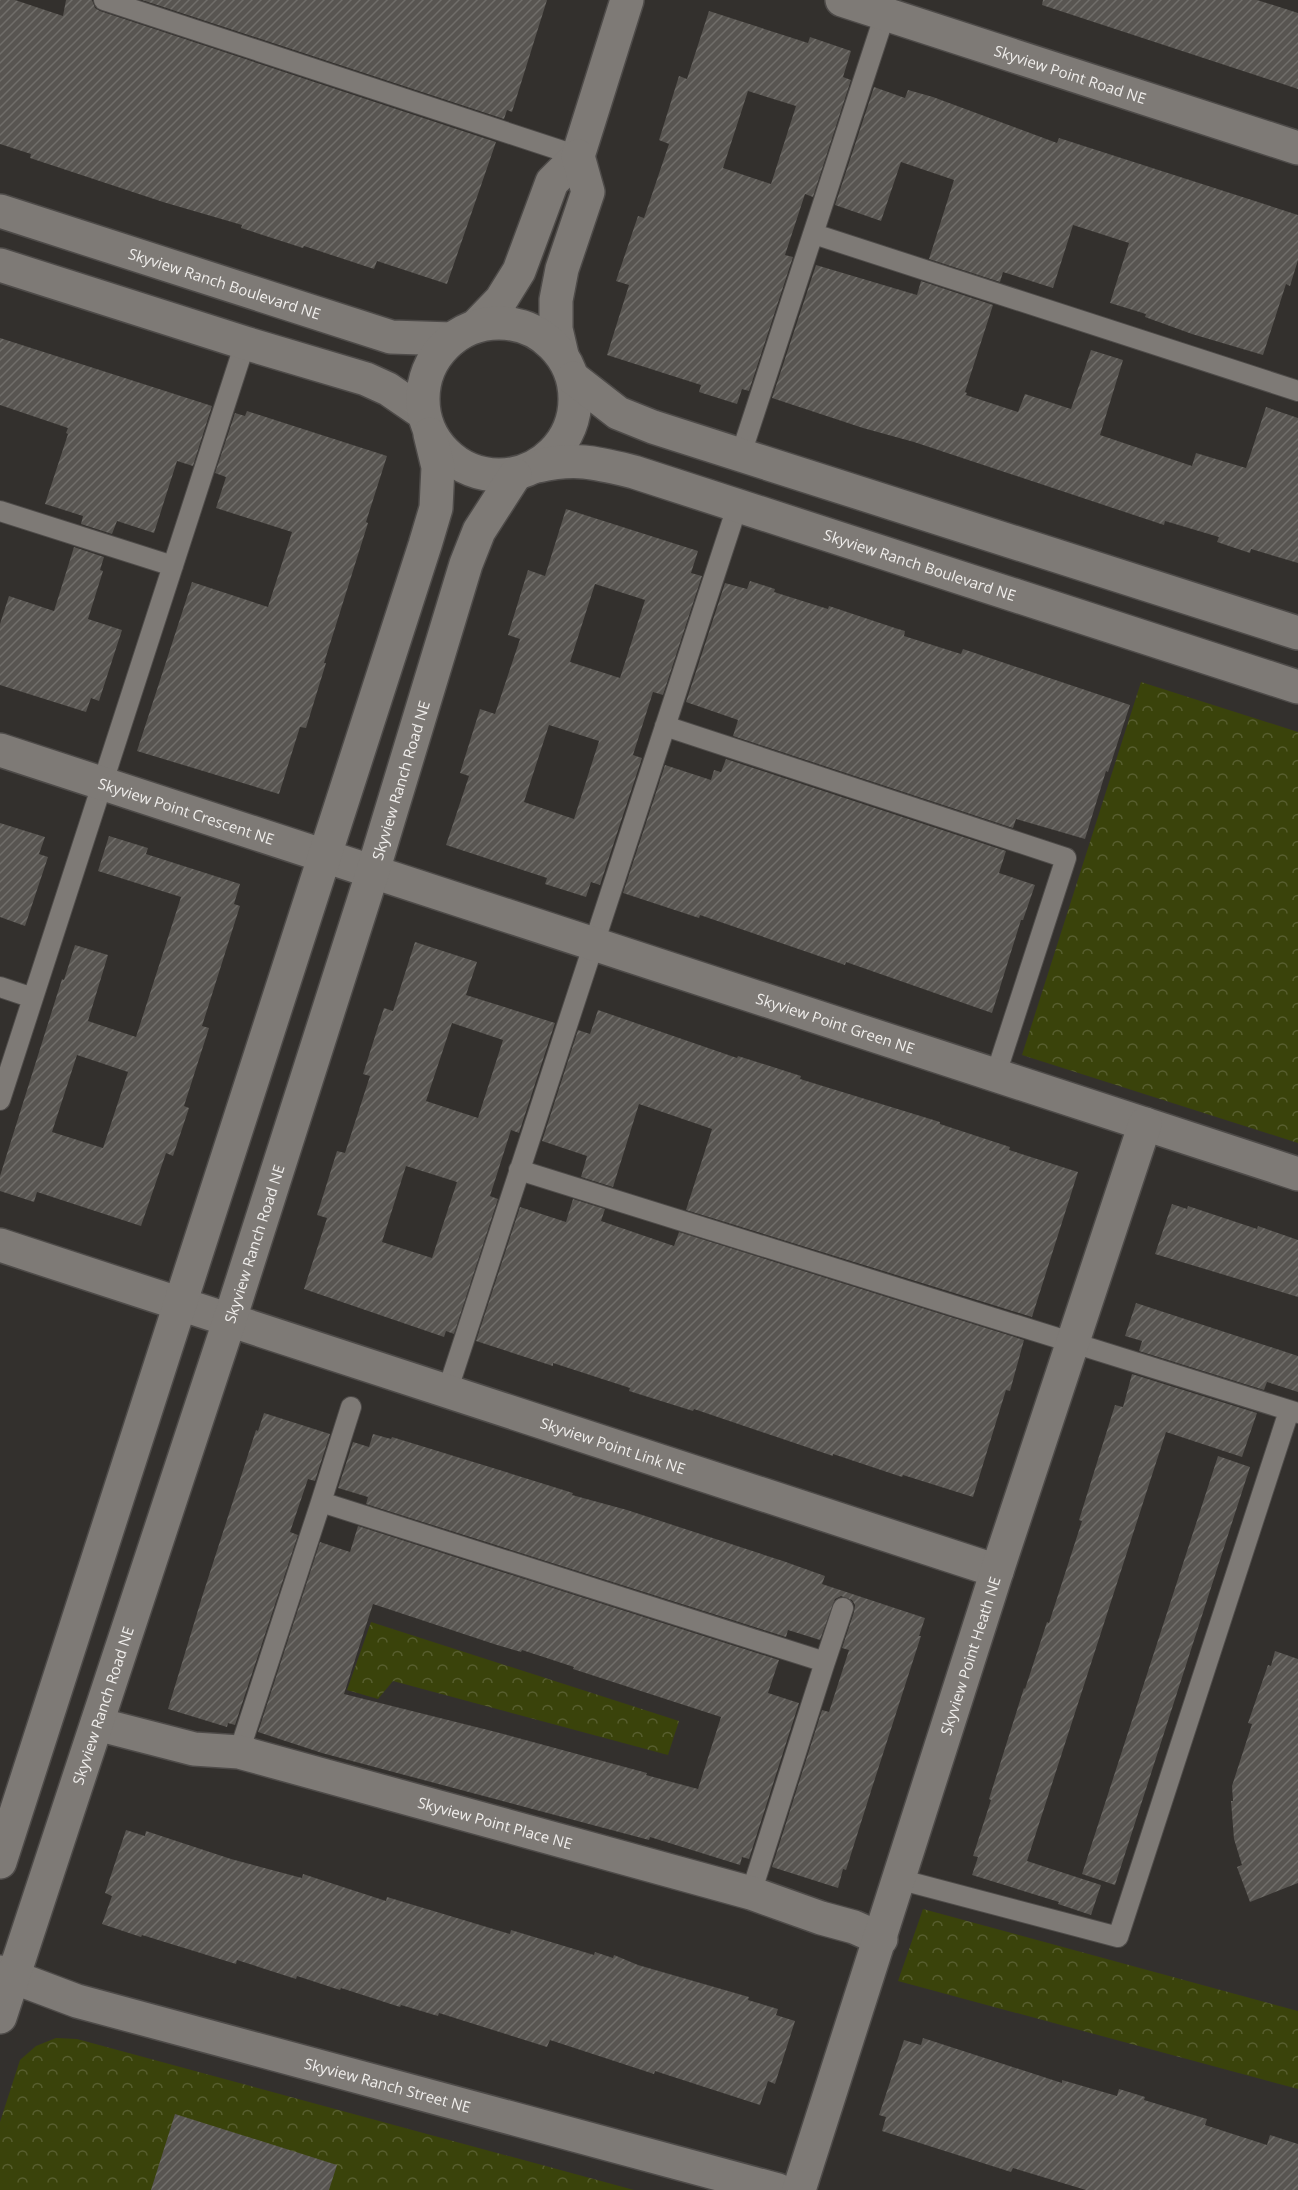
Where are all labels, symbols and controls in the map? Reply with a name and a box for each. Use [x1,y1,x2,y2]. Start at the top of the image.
street label: Skyview Point Road NE [992,40,1149,108]
street label: Skyview Ranch Boulevard NE [126,243,323,324]
street label: Skyview Ranch Boulevard NE [821,524,1019,605]
street label: Skyview Ranch Road NE [367,698,434,862]
street label: Skyview Point Crescent NE [96,773,277,849]
street label: Skyview Point Green NE [754,988,918,1058]
street label: Skyview Ranch Road NE [219,1162,289,1325]
street label: Skyview Point Link NE [538,1412,688,1479]
street label: Skyview Point Heath NE [935,1574,1005,1737]
street label: Skyview Ranch Road NE [67,1624,138,1787]
street label: Skyview Point Place NE [416,1792,575,1853]
street label: Skyview Ranch Street NE [302,2053,473,2117]

